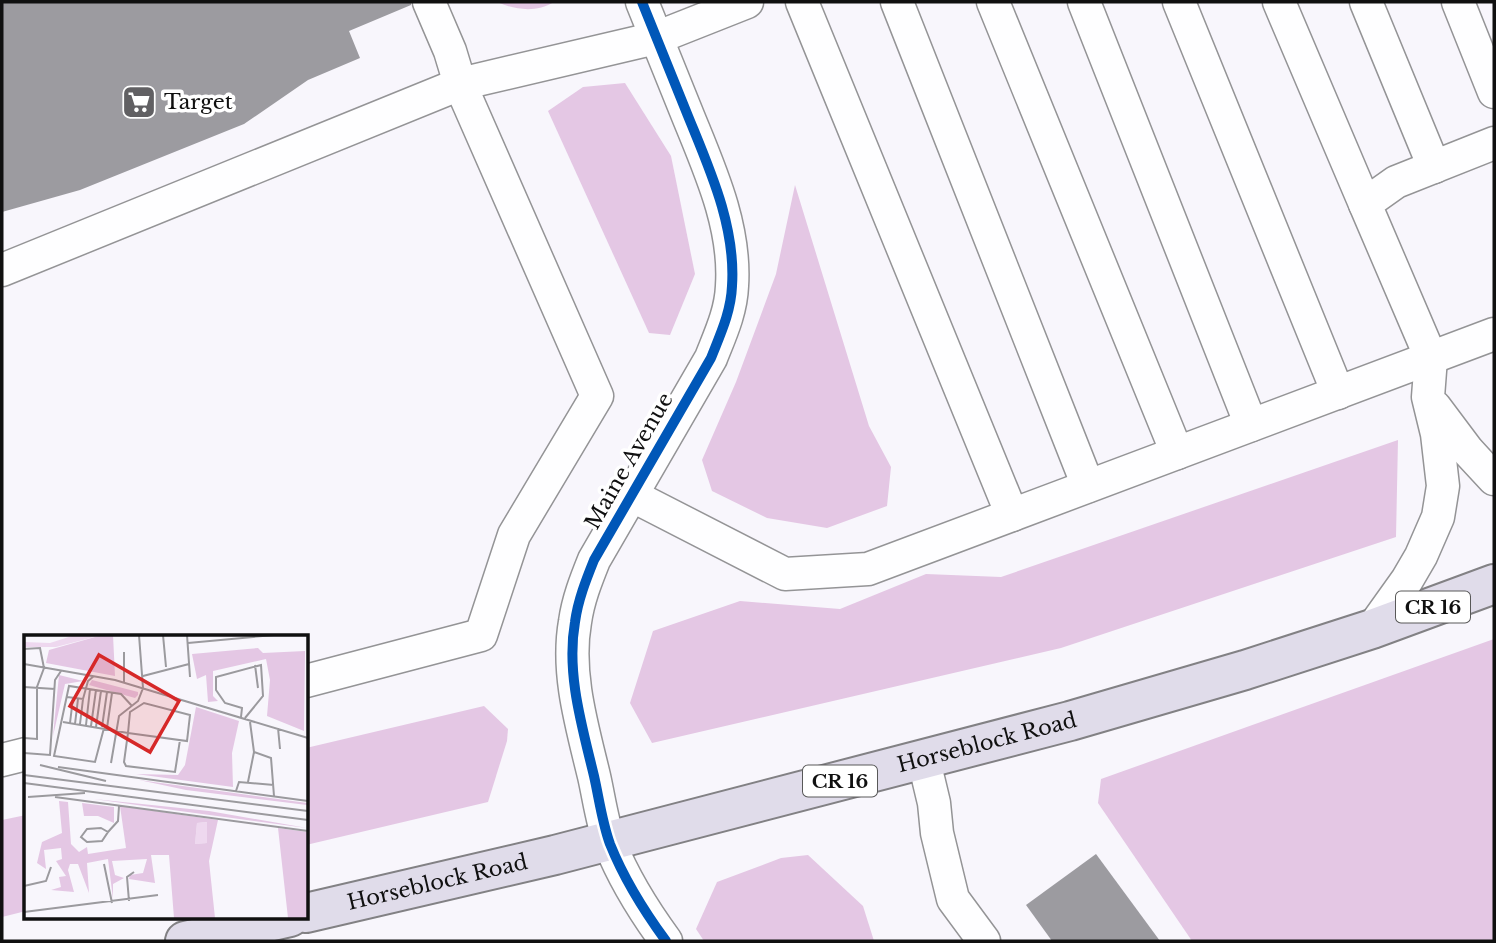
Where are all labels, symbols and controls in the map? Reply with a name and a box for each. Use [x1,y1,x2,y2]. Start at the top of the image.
supermarket icon: Target [120,83,158,121]
place label: Target [164,89,233,115]
street label: Maine Avenue [579,388,679,534]
road number: CR 16 [1396,592,1470,622]
inset map [24,635,308,918]
street label: Horseblock Road [894,707,1079,778]
road number: CR 16 [803,766,877,796]
street label: Horseblock Road [345,849,530,916]

